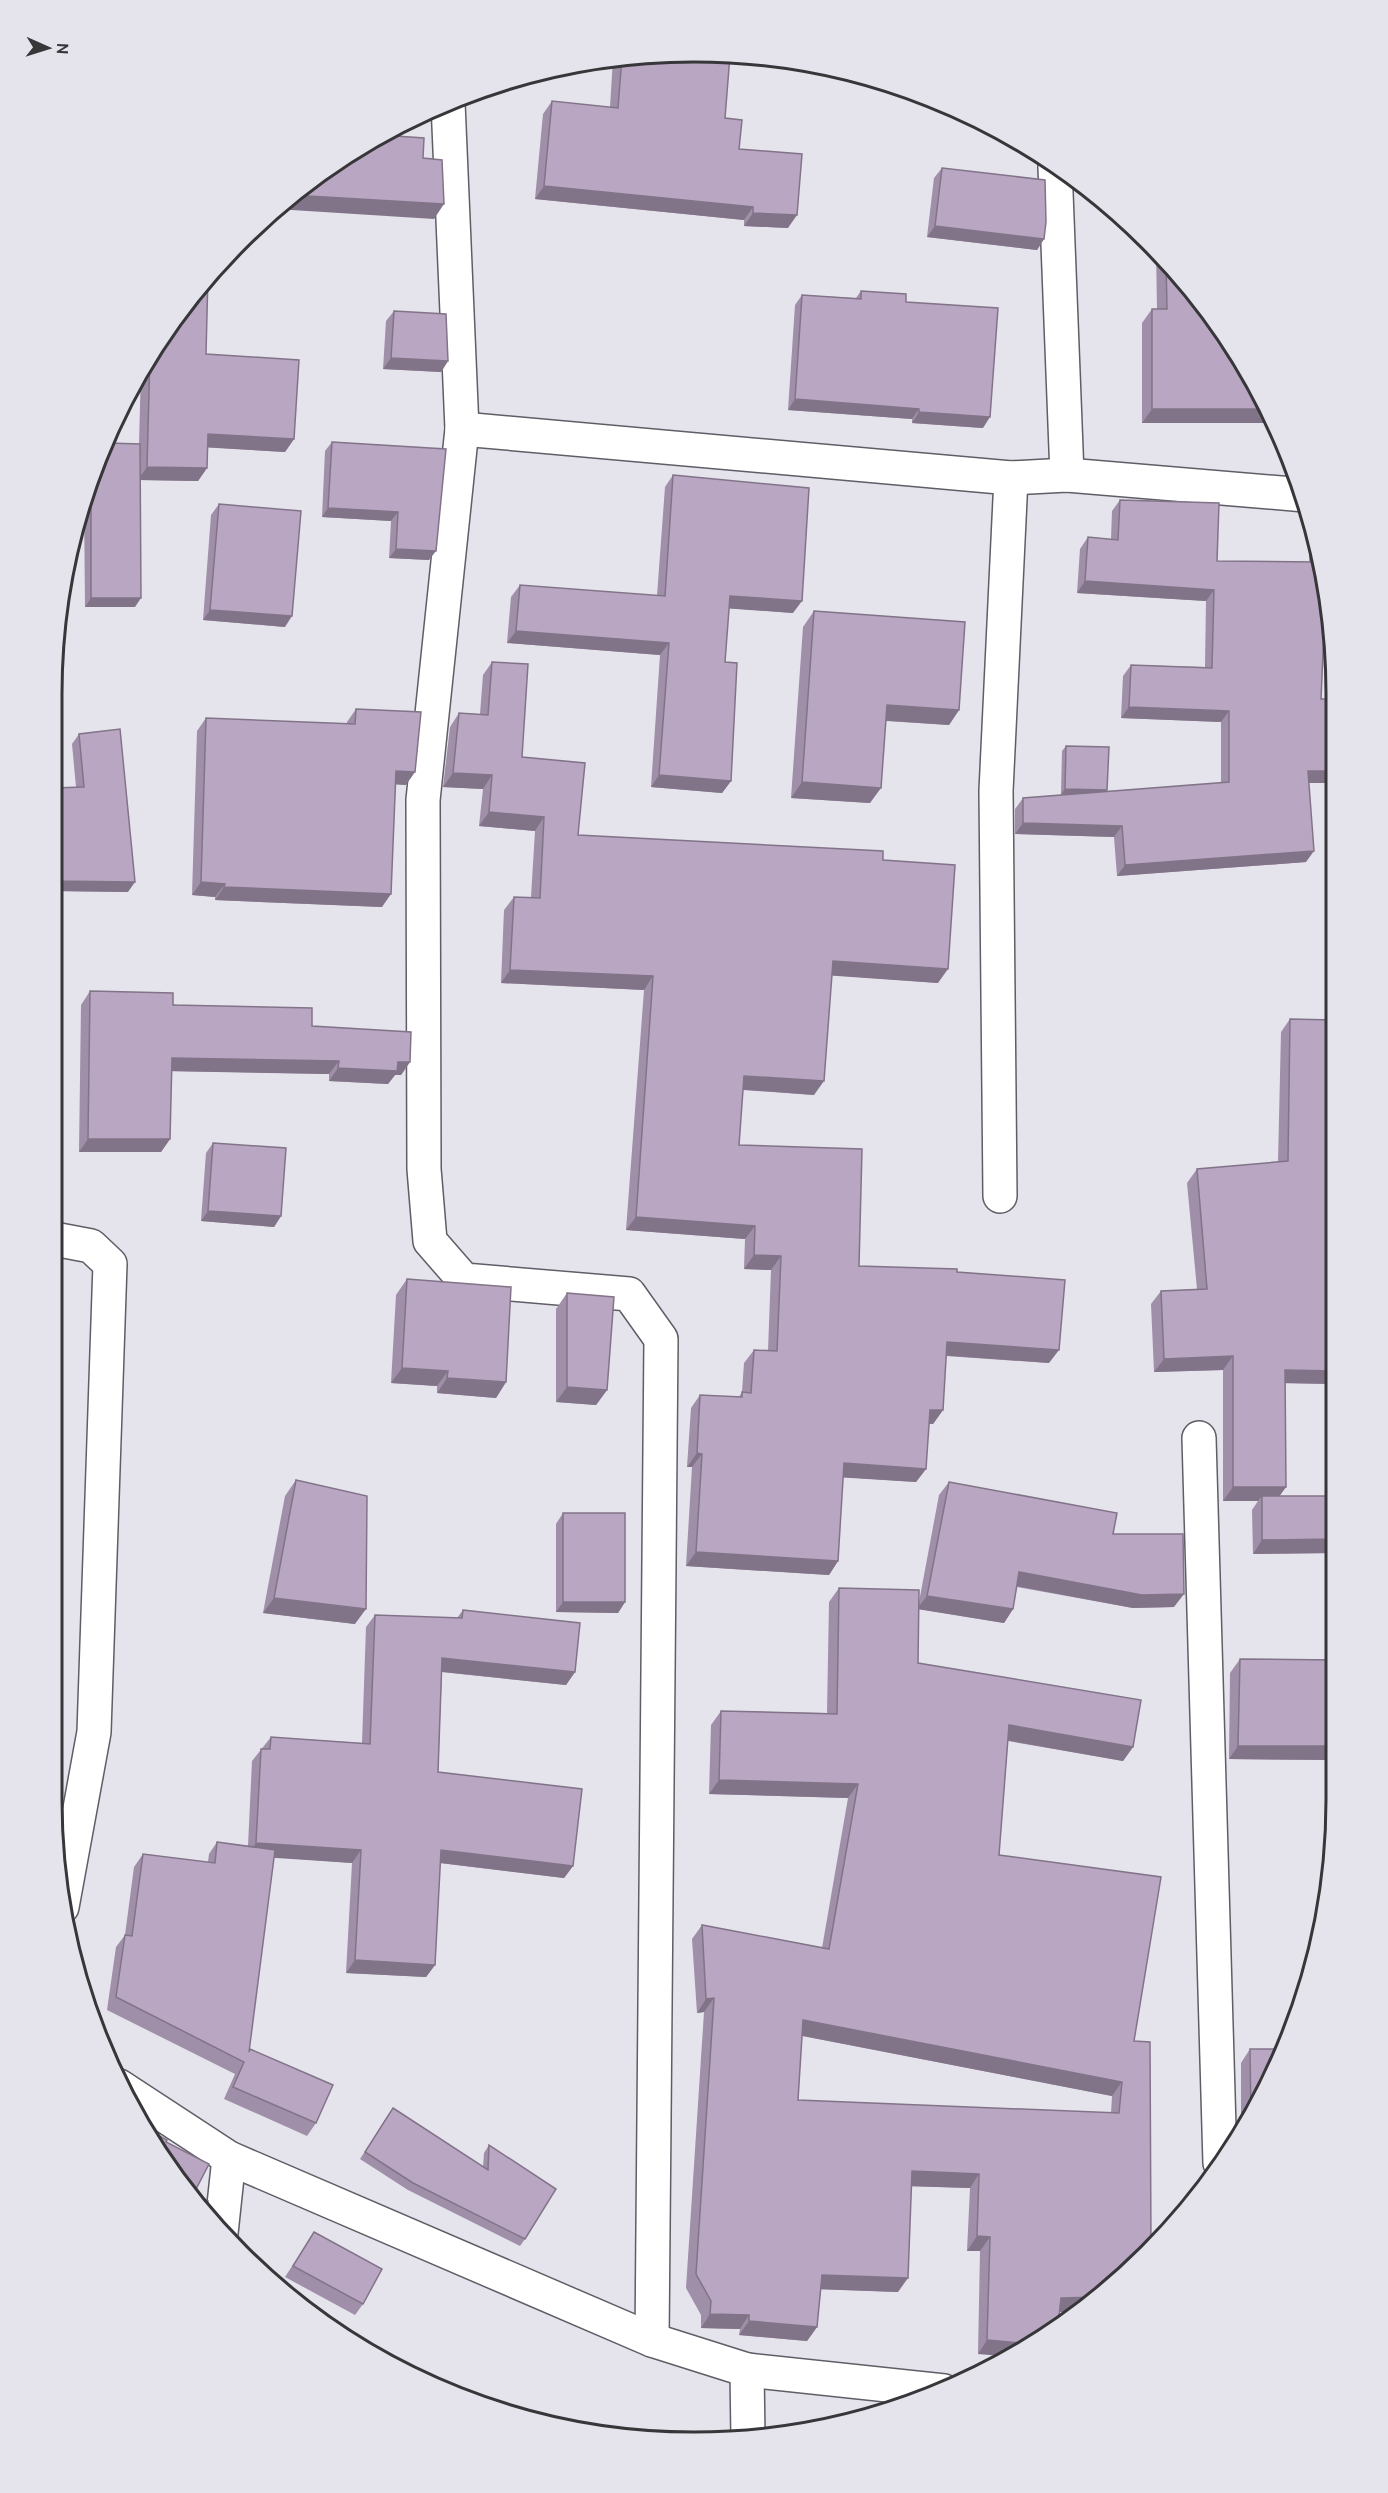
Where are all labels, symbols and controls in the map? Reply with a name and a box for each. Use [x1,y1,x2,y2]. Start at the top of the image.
north arrow [18,18,78,78]
text: N [53,43,72,55]

